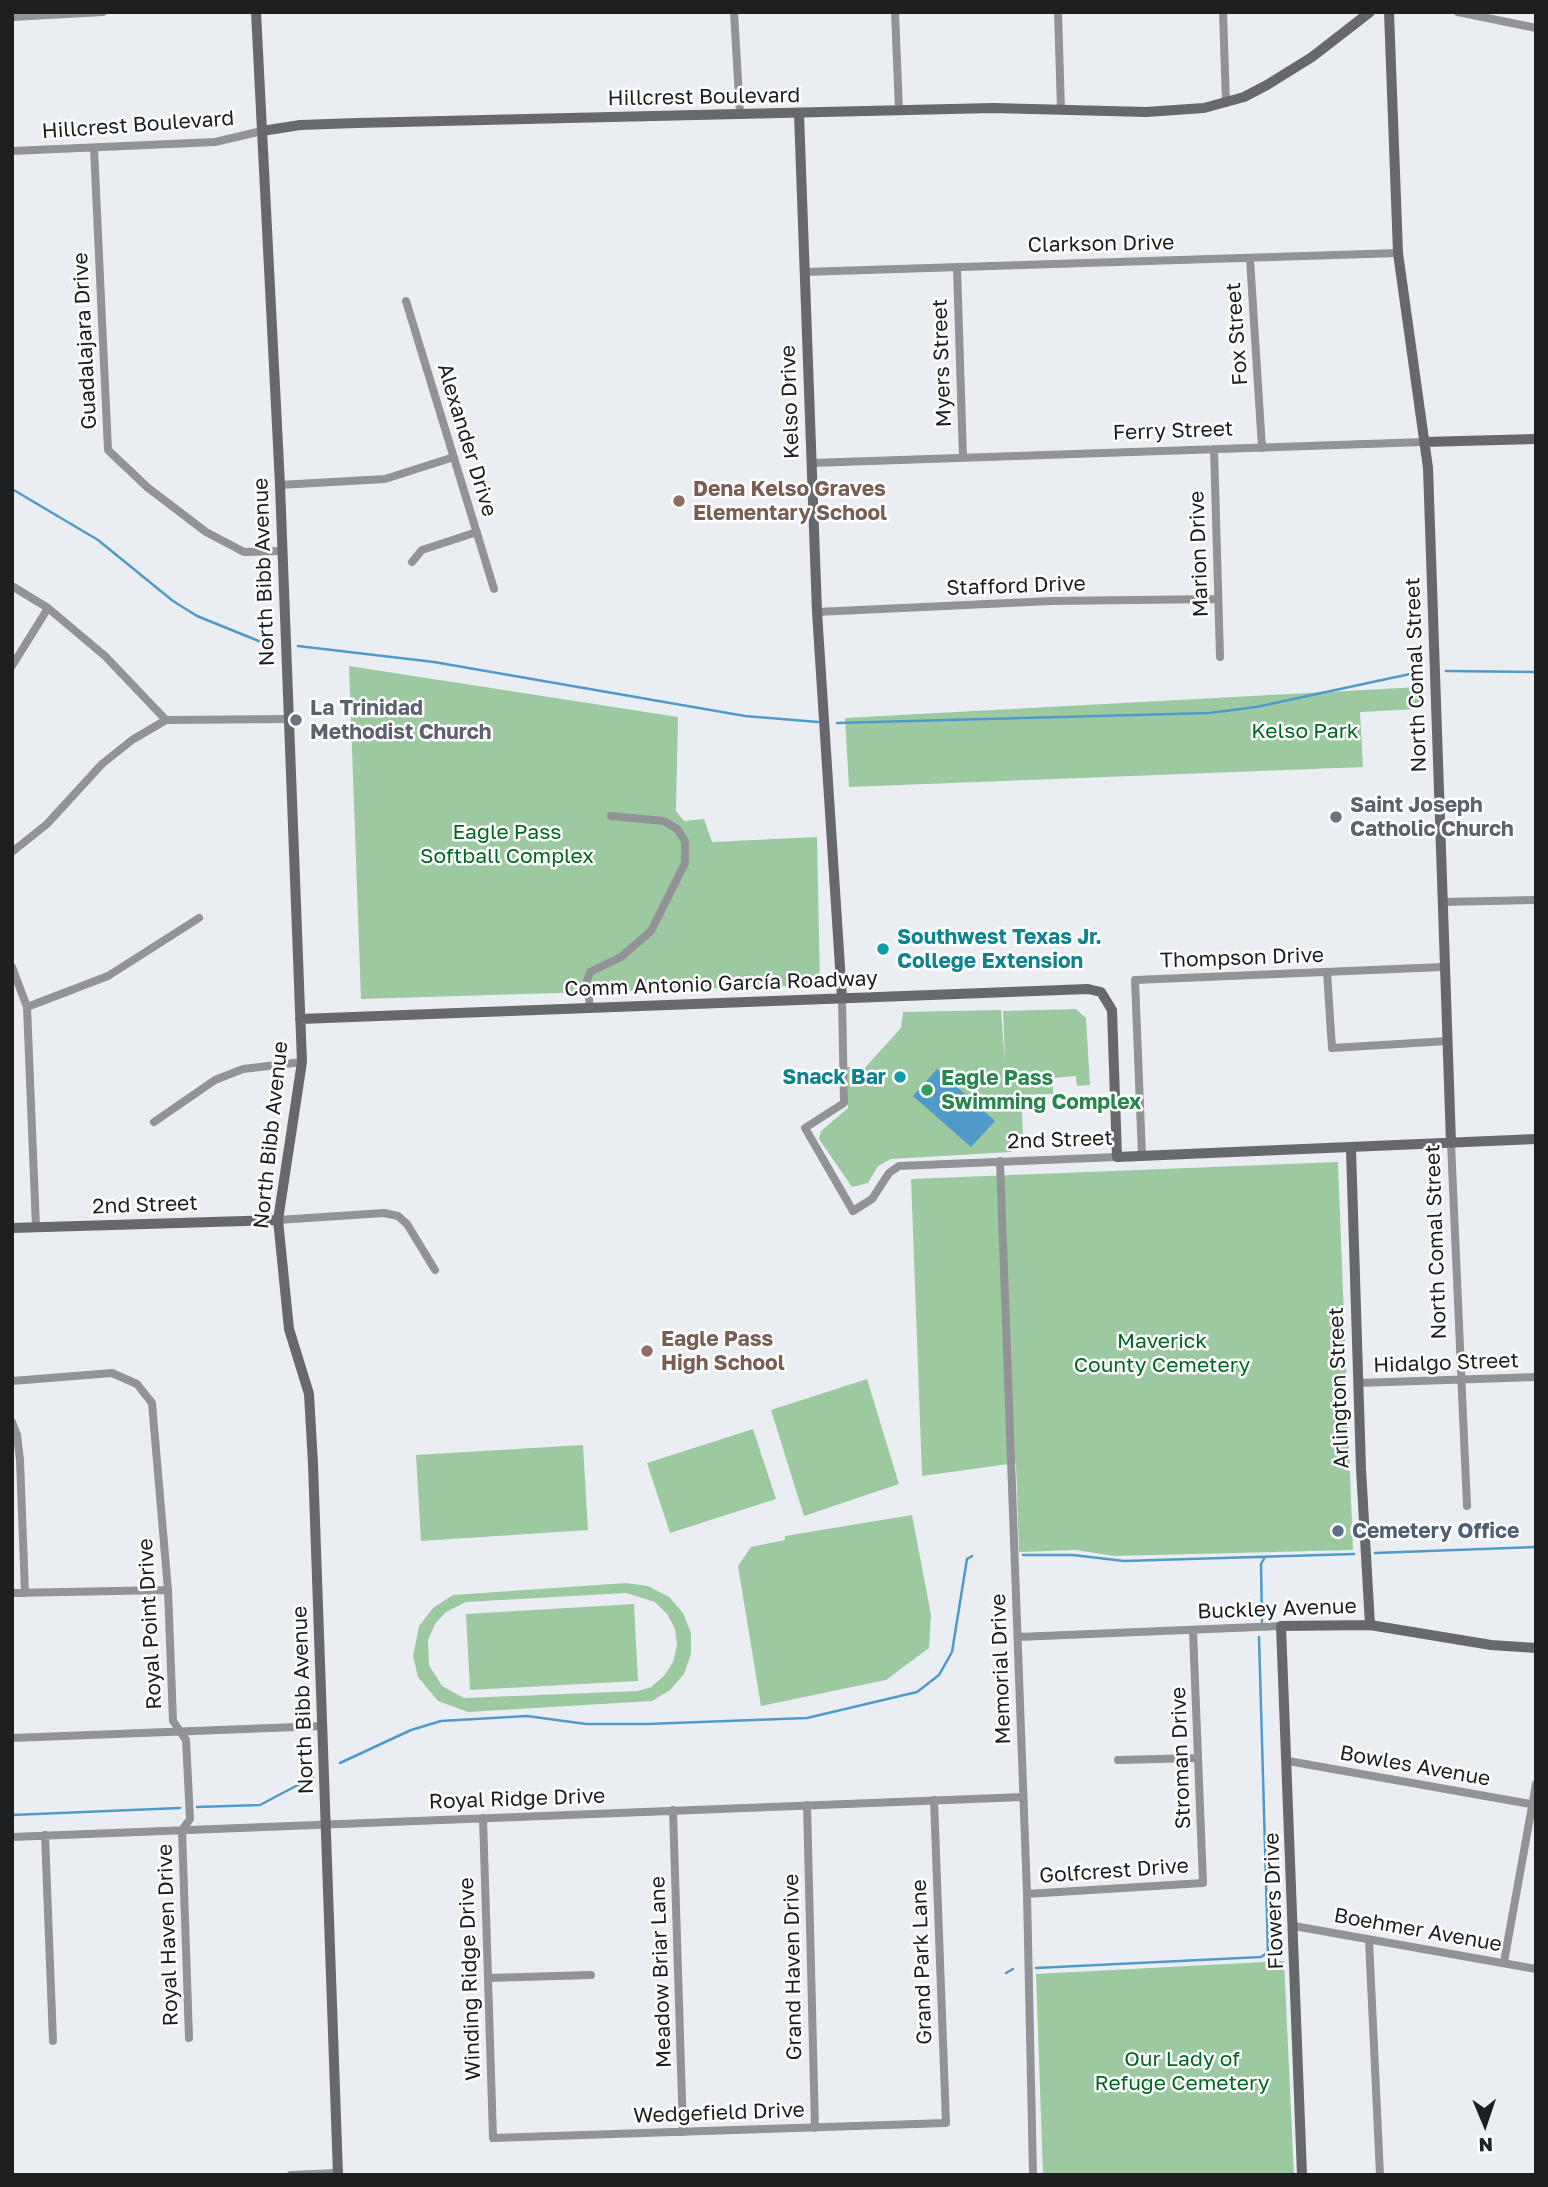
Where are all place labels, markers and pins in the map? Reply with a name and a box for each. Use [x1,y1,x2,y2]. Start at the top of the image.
place label: Dena Kelso Graves Elementary School [693,476,887,526]
marker: Dena Kelso Graves Elementary School [671,493,687,509]
place label: La Trinidad Methodist Church [310,695,491,745]
marker: La Trinidad Methodist Church [288,712,304,728]
place label: Saint Joseph Catholic Church [1350,792,1514,842]
marker: Saint Joseph Catholic Church [1328,809,1344,825]
place label: Southwest Texas Jr. College Extension [897,924,1102,974]
marker: Southwest Texas Jr. College Extension [875,941,891,957]
place label: Snack Bar [782,1064,886,1090]
place label: Eagle Pass Swimming Complex [941,1065,1141,1115]
marker: Snack Bar [892,1069,908,1085]
marker: Eagle Pass Swimming Complex [919,1082,935,1098]
place label: Eagle Pass High School [661,1326,785,1376]
marker: Eagle Pass High School [639,1343,655,1359]
place label: Cemetery Office [1352,1518,1519,1544]
marker: Cemetery Office [1330,1523,1346,1539]

